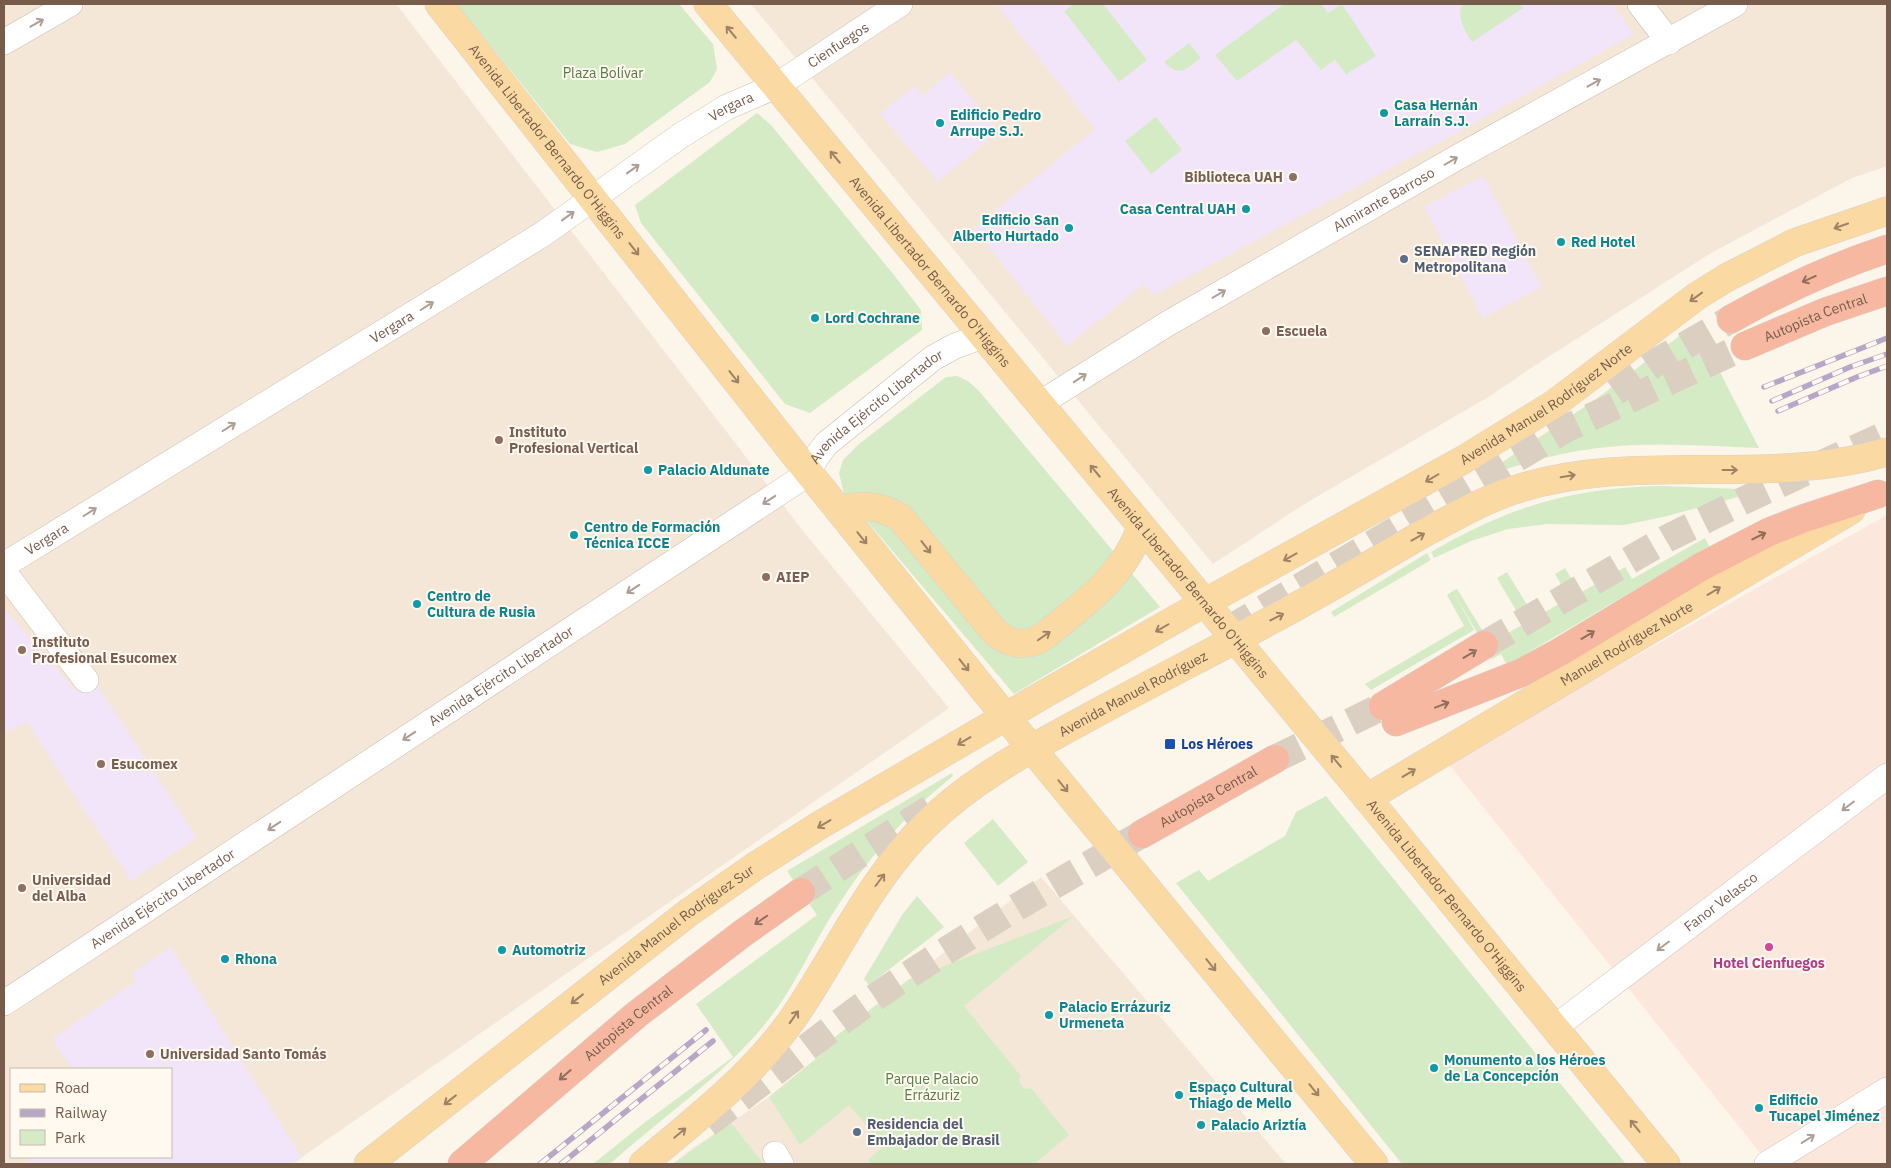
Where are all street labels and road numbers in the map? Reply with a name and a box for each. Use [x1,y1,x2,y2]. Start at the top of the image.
street label: Cienfuegos [804,18,872,72]
street label: Avenida Libertador Bernardo O'Higgins [465,40,630,243]
street label: Vergara [705,88,757,125]
street label: Almirante Barroso [1330,163,1438,236]
street label: Avenida Libertador Bernardo O'Higgins [846,172,1015,371]
street label: Autopista Central [1761,289,1870,346]
street label: Vergara [367,306,417,347]
street label: Avenida Manuel Rodríguez Norte [1456,339,1636,469]
street label: Avenida Ejército Libertador [805,345,946,467]
street label: Avenida Libertador Bernardo O'Higgins [1104,483,1273,682]
street label: Vergara [21,518,72,559]
street label: Manuel Rodríguez Norte [1557,597,1696,690]
street label: Avenida Ejército Libertador [425,622,577,730]
street label: Avenida Manuel Rodríguez [1056,647,1211,741]
street label: Autopista Central [1156,762,1260,831]
street label: Avenida Libertador Bernardo O'Higgins [1363,796,1531,996]
street label: Avenida Ejército Libertador [87,844,238,953]
street label: Avenida Manuel Rodríguez Sur [594,861,758,989]
street label: Fanor Velasco [1680,868,1761,936]
street label: Autopista Central [580,981,676,1065]

